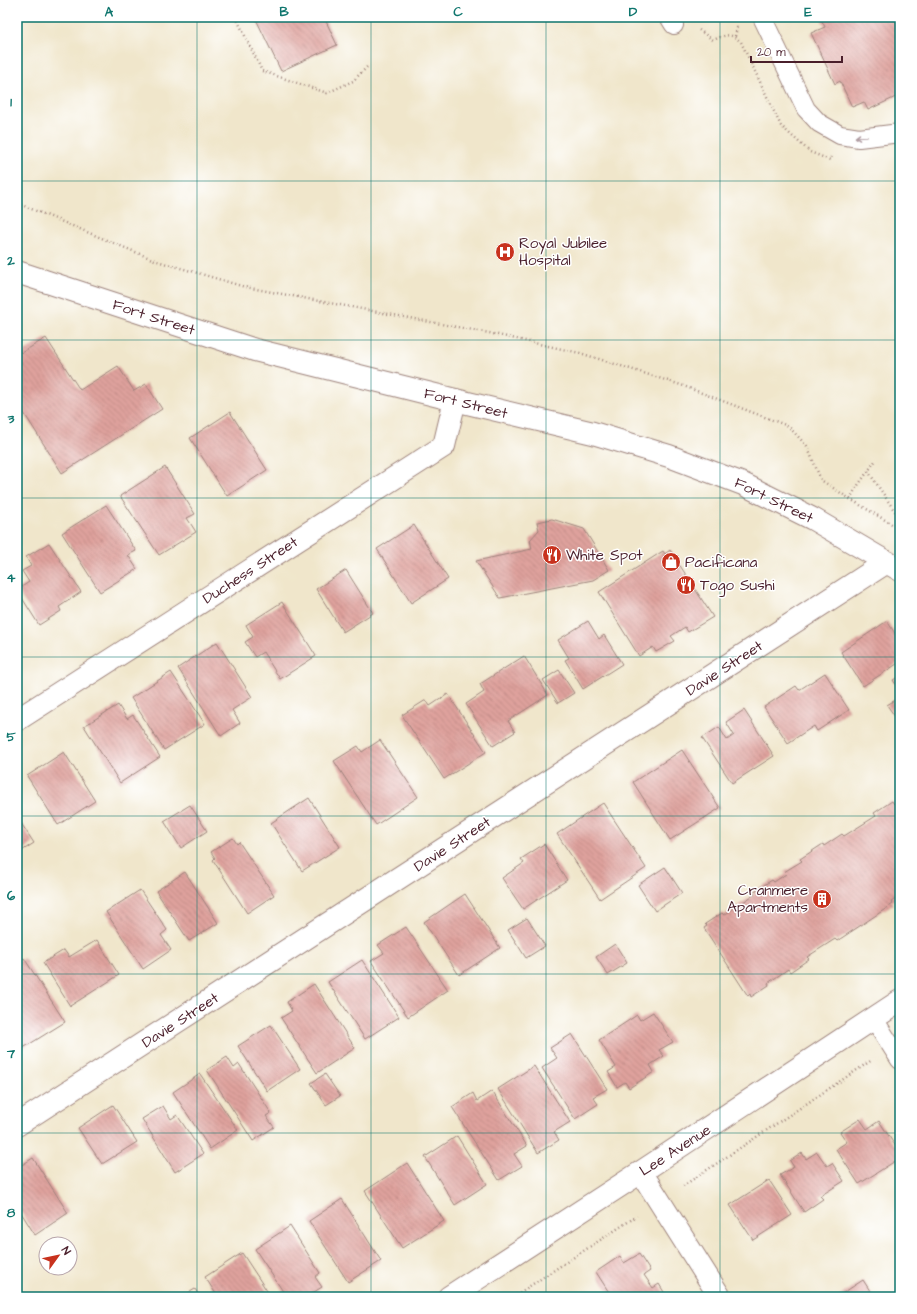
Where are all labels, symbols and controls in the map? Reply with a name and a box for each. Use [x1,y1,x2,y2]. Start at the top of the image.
text: A [105,3,114,21]
text: B [279,3,289,21]
text: C [453,3,463,21]
text: D [629,3,638,21]
text: E [804,3,812,21]
scale bar [751,38,842,64]
text: 20 m [757,44,786,61]
text: 1 [10,93,12,111]
one-way arrow [855,133,868,141]
place label: Royal Jubilee Hospital [519,233,607,271]
hospital icon: Royal Jubilee Hospital [494,241,516,263]
text: 2 [6,252,15,270]
street label: Fort Street [110,294,198,341]
street label: Fort Street [422,383,510,424]
text: 3 [7,410,15,428]
street label: Fort Street [731,472,817,529]
street label: Duchess Street [199,532,302,609]
restaurant icon: White Spot [541,544,563,566]
place label: White Spot [566,545,642,566]
shop icon: Pacificana [660,551,682,573]
place label: Pacificana [685,552,758,573]
text: 4 [7,569,16,587]
restaurant icon: Togo Sushi [675,574,697,596]
place label: Togo Sushi [700,575,775,597]
street label: Davie Street [682,636,767,701]
text: 5 [6,728,16,746]
street label: Davie Street [410,812,495,877]
place label: Cranmere Apartments [727,880,808,918]
text: 6 [7,887,16,905]
building icon: Cranmere Apartments [811,888,833,910]
street label: Davie Street [138,988,223,1053]
text: 7 [6,1045,16,1063]
street label: Lee Avenue [635,1119,715,1181]
text: 8 [7,1204,16,1222]
north arrow [38,1236,78,1276]
text: N [58,1244,74,1258]

